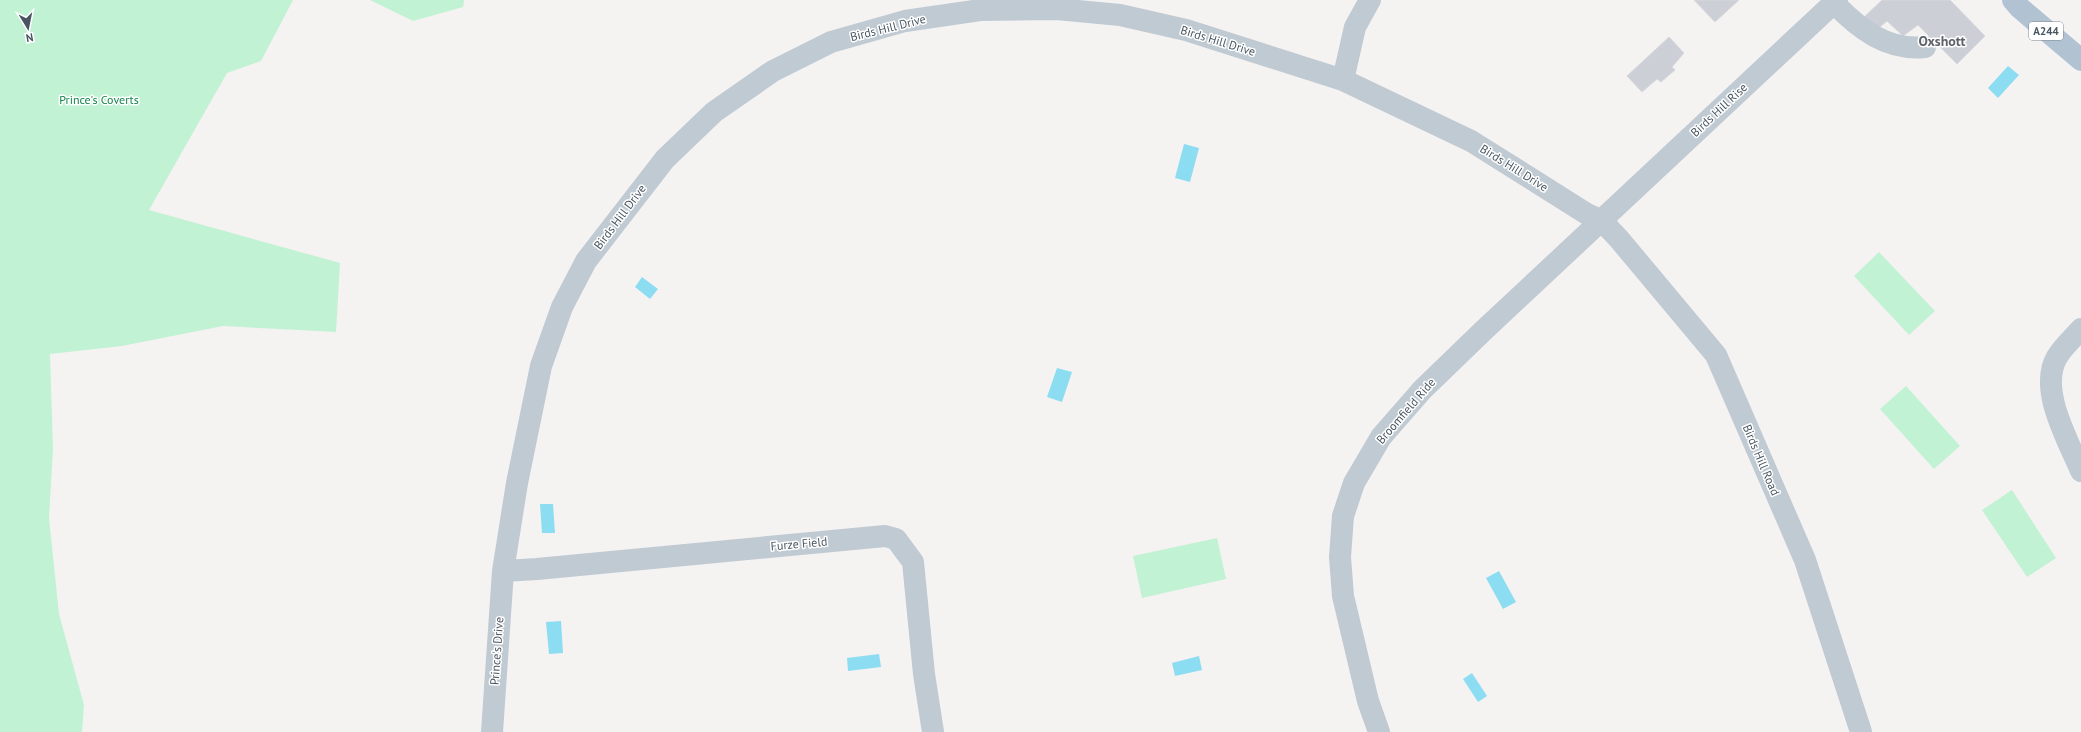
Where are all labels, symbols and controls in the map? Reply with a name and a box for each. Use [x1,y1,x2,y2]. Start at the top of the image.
north arrow [8,8,48,48]
street label: Birds Hill Drive [849,11,927,44]
street label: Birds Hill Drive [1179,22,1257,59]
road number: A244 [2029,22,2063,40]
text: N [25,30,35,45]
district label: Oxshott [1918,32,1966,50]
street label: Birds Hill Rise [1687,80,1750,140]
park label: Prince's Coverts [59,92,139,107]
street label: Birds Hill Drive [1477,141,1551,194]
street label: Birds Hill Drive [590,181,649,252]
street label: Broomfield Ride [1373,375,1438,447]
street label: Birds Hill Road [1740,422,1783,498]
street label: Furze Field [770,534,828,553]
street label: Prince's Drive [487,616,506,686]

